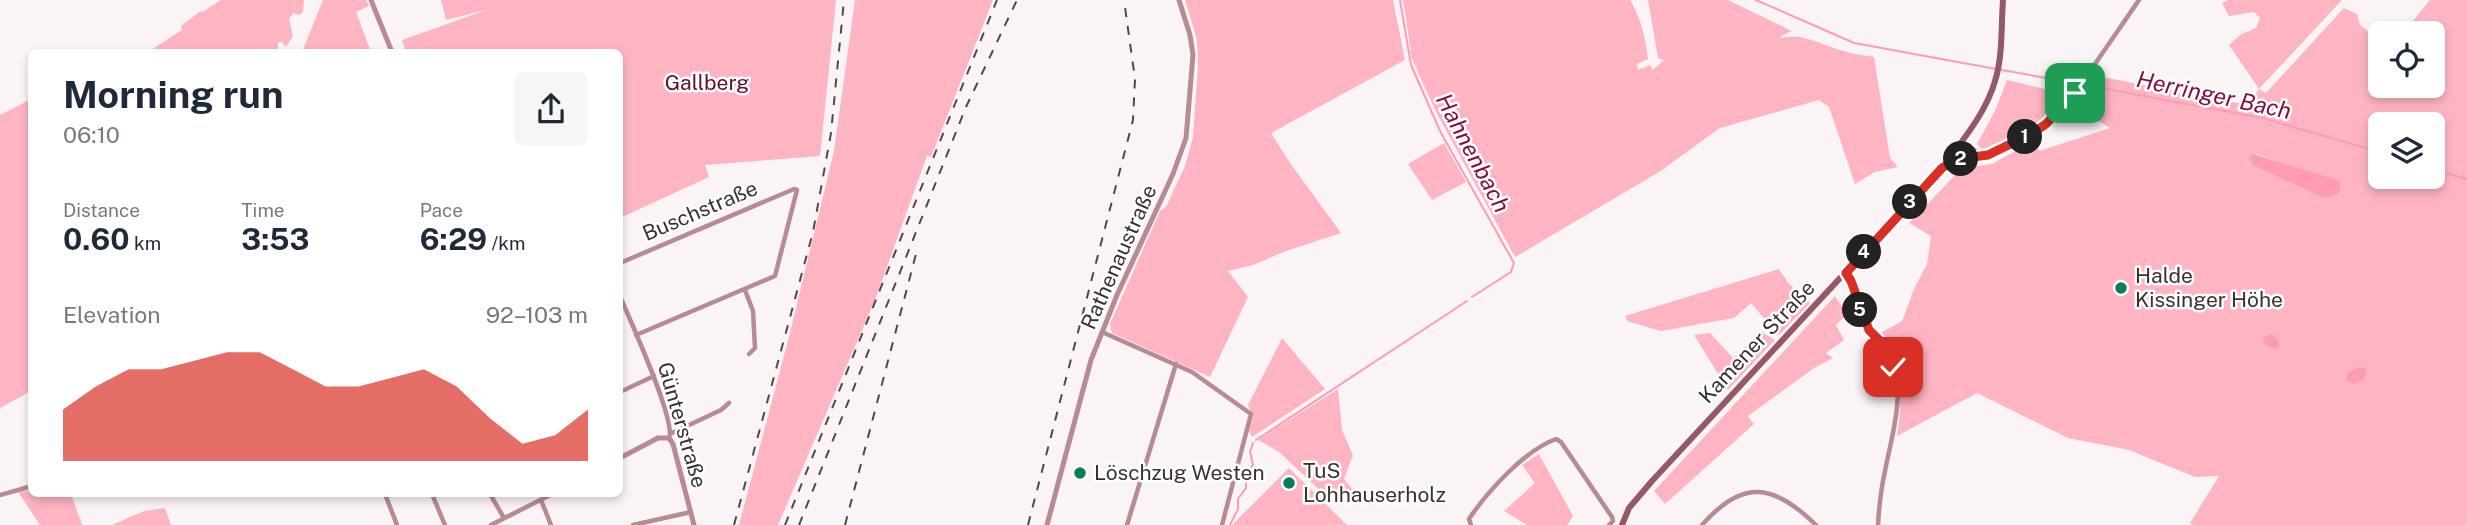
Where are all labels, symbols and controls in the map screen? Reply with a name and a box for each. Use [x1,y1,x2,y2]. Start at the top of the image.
map controls [2368,21,2445,189]
button: locate [2368,21,2445,98]
pin [2045,63,2105,123]
water label: Herringer Bach [2134,65,2294,124]
park label: Gallberg [665,70,749,95]
text: Morning run [63,72,284,117]
button: share [514,72,588,146]
icon: arrive [2056,74,2094,112]
water label: Hahnenbach [1431,89,1516,217]
button: layers [2368,112,2445,189]
pin: 1 [2008,120,2042,154]
text: 06:10 [63,121,120,148]
text: 1 [2020,125,2029,147]
pin: 2 [1944,142,1979,176]
text: 2 [1954,147,1967,169]
street label: Buschstraße [639,175,761,246]
street label: Rathenaustraße [1076,181,1162,333]
pin: 3 [1892,184,1927,220]
text: 3 [1903,190,1916,212]
text: Distance [63,199,140,221]
text: Time [241,199,285,221]
text: Pace [420,199,463,221]
text: 0.60 [63,221,129,257]
text: 3:53 [241,221,310,257]
text: 6:29 [420,221,487,257]
text: km [129,232,161,254]
text: /km [487,232,525,254]
pin: 4 [1846,234,1882,270]
text: 4 [1857,240,1870,262]
place label: Halde Kissinger Höhe [2135,263,2283,312]
street label: Kamener Straße [1693,275,1820,408]
marker: Halde Kissinger Höhe [2113,280,2129,296]
pin: 5 [1842,292,1878,328]
text: 5 [1853,298,1866,320]
text: Elevation [63,301,161,328]
text: 92–103 m [486,301,588,328]
pin [1863,337,1923,397]
icon: check [1874,348,1912,386]
street label: Günterstraße [653,359,712,491]
place label: TuS Lohhauserholz [1303,458,1446,507]
place label: Löschzug Westen [1094,460,1265,485]
marker: Löschzug Westen [1072,465,1088,481]
marker: TuS Lohhauserholz [1281,475,1297,491]

